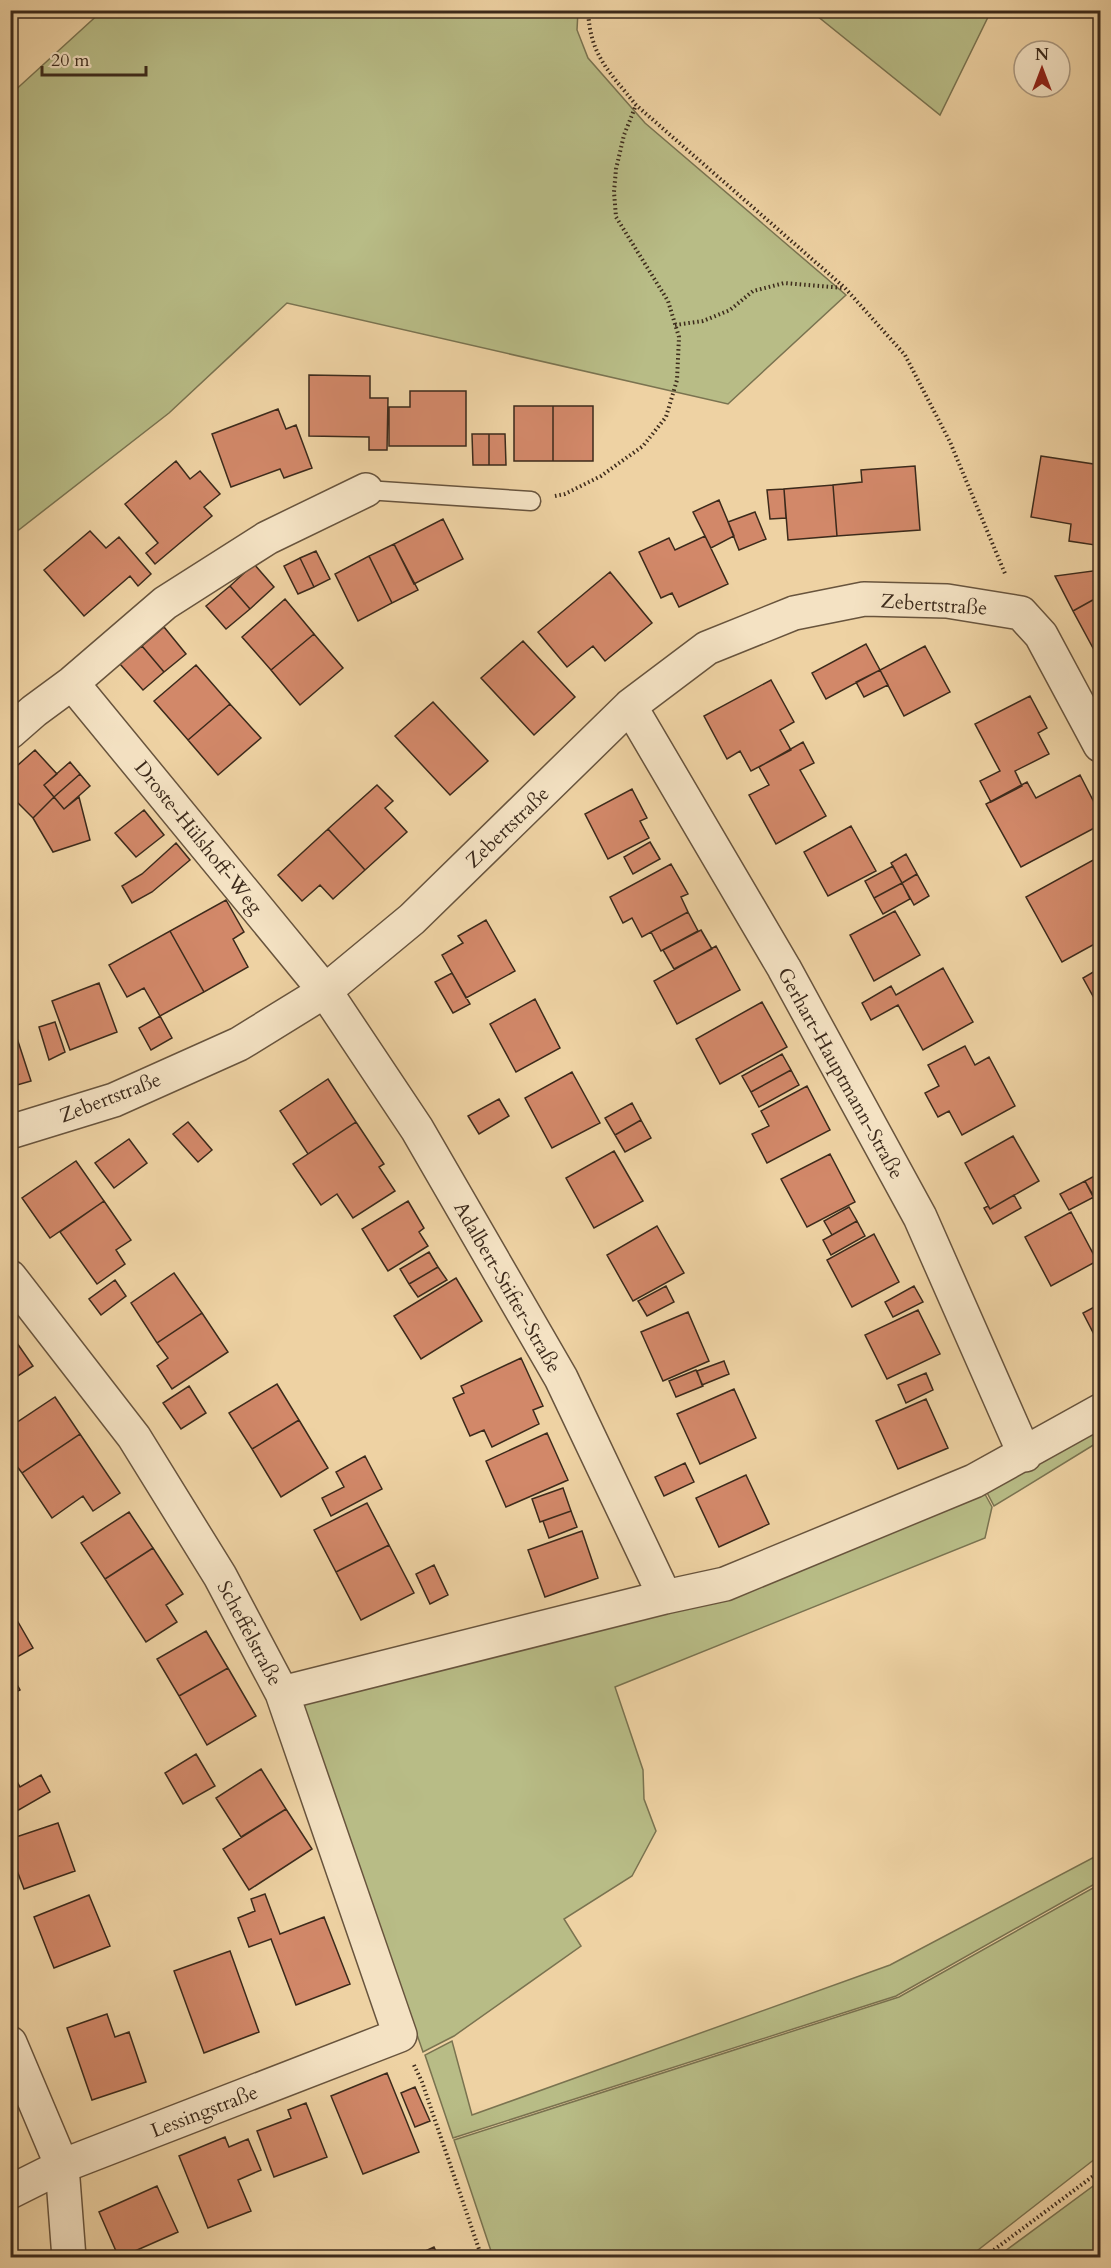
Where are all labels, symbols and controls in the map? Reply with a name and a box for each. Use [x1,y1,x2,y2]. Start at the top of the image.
scale bar [42,39,146,77]
north arrow [1012,39,1072,99]
text: N [1035,44,1049,66]
text: 20 m [51,48,90,73]
street label: Zebertstraße [880,587,988,622]
street label: Droste-Hülshoff-Weg [128,755,269,920]
street label: Zebertstraße [460,781,555,874]
street label: Gerhart-Hauptmann-Straße [771,963,910,1184]
street label: Zebertstraße [56,1066,165,1129]
street label: Adalbert-Stifter-Straße [447,1197,568,1378]
street label: Scheffelstraße [211,1576,289,1690]
street label: Lessingstraße [147,2079,262,2144]

